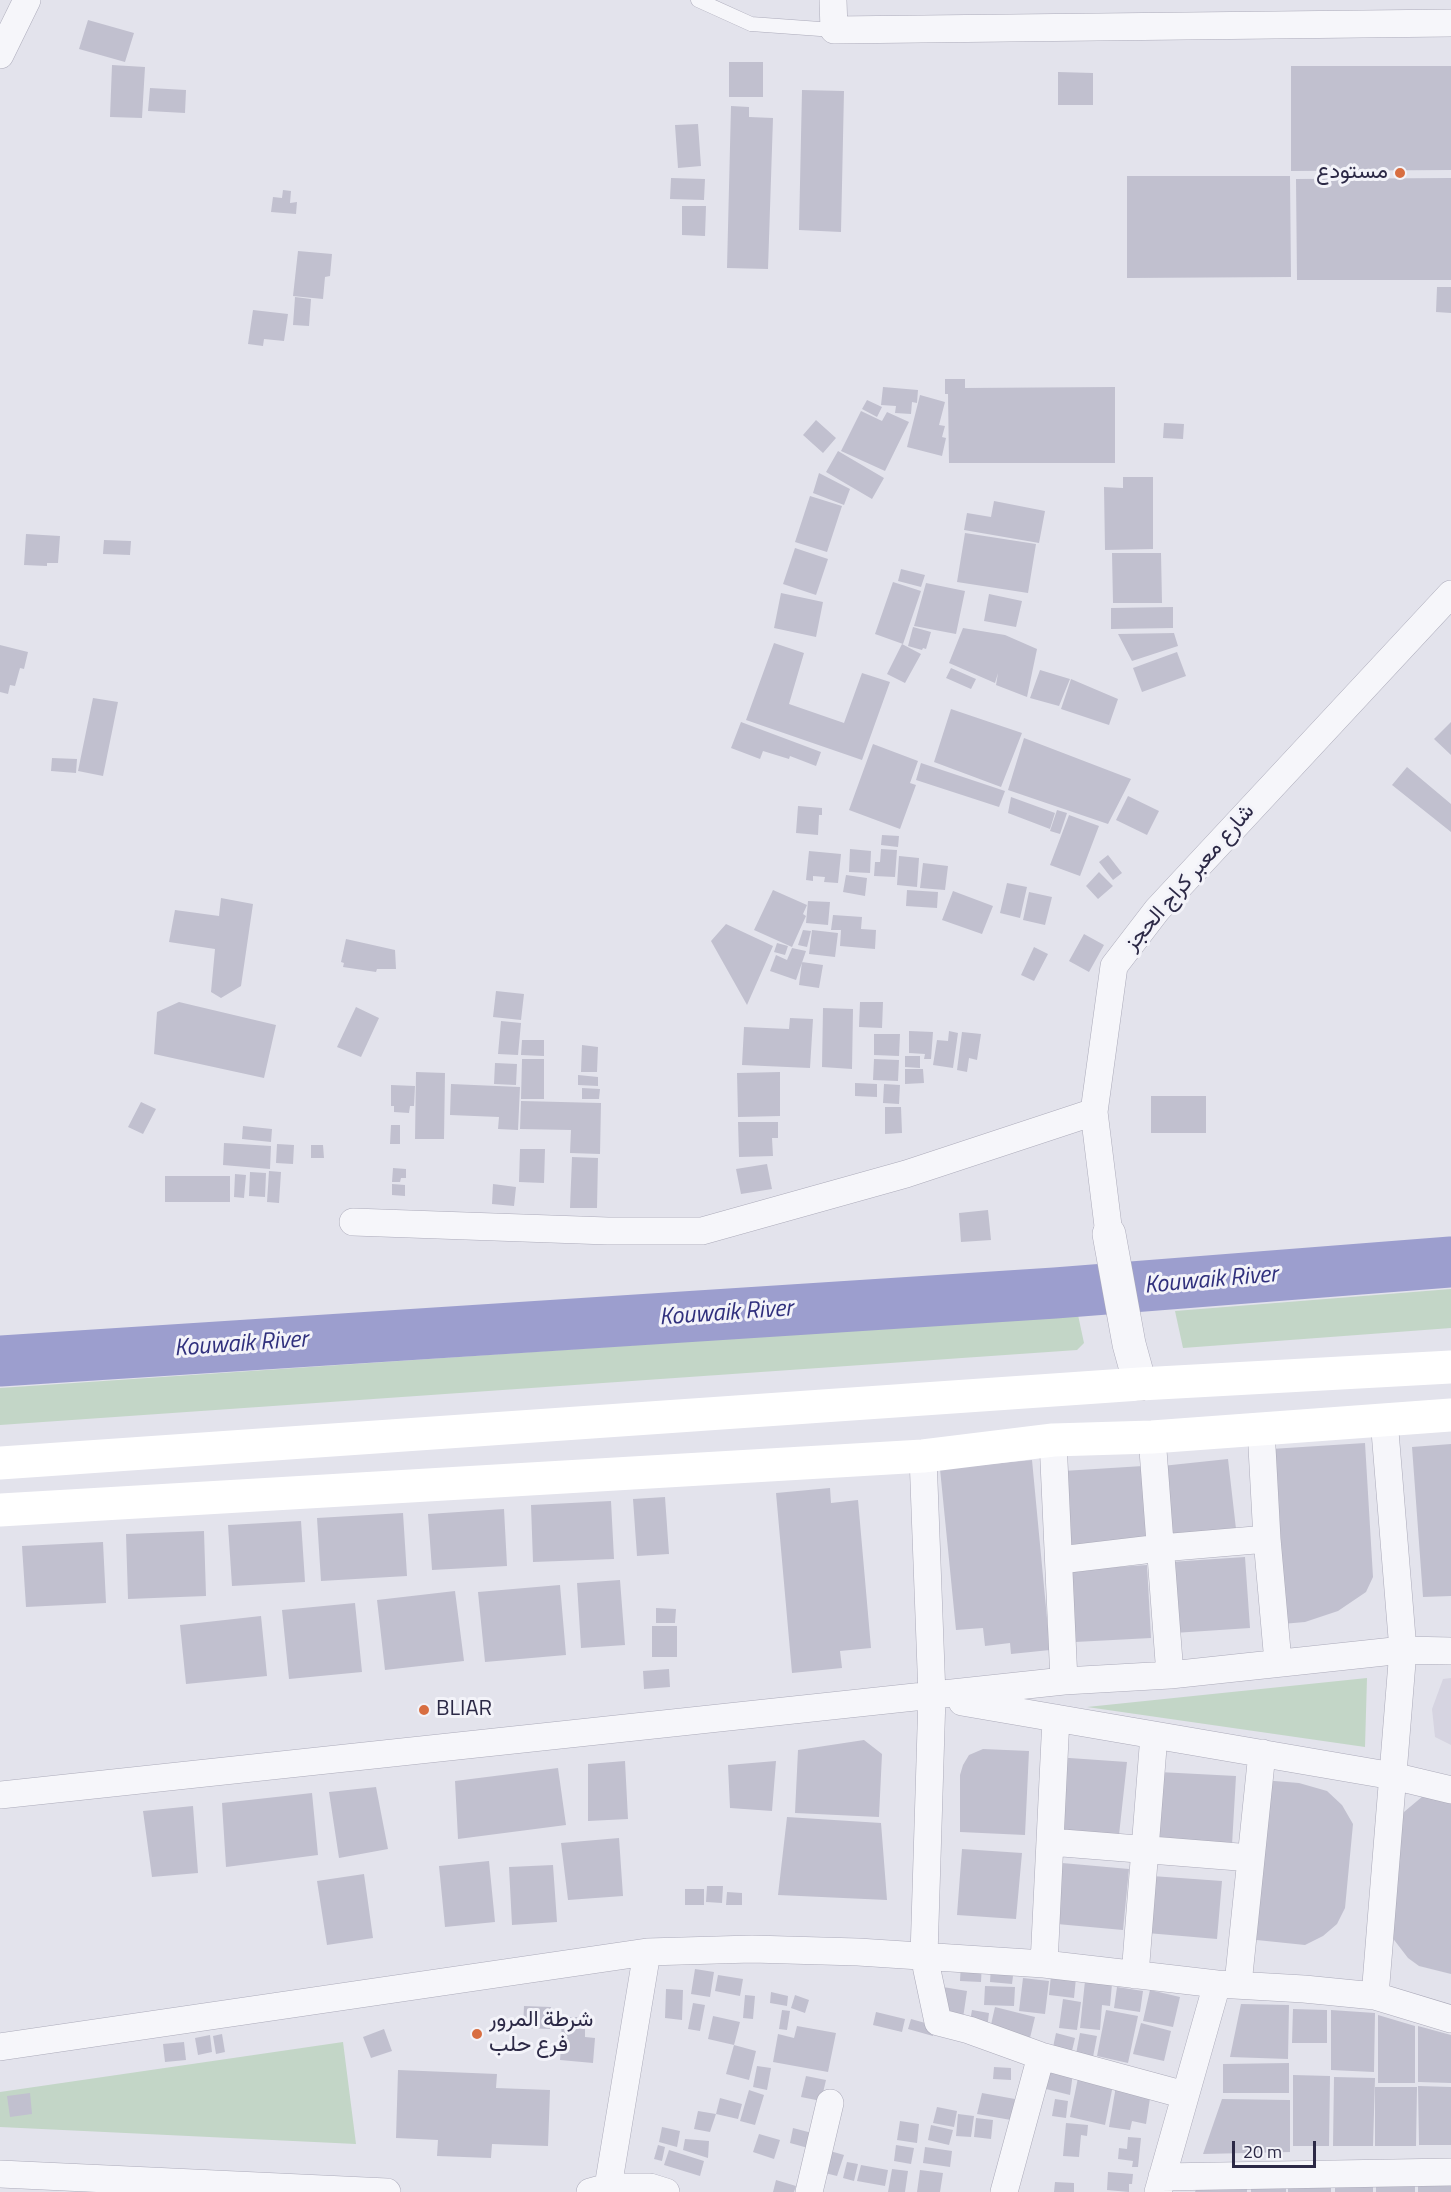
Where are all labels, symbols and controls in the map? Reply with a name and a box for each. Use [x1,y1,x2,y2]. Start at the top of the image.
place label: مستودع [1316,160,1388,186]
marker: مستودع [1393,166,1407,180]
street label: شارع معبر كراج الحجز [1119,799,1261,957]
water label: Kouwaik River [1143,1261,1279,1301]
water label: Kouwaik River [658,1295,794,1333]
water label: Kouwaik River [173,1326,309,1364]
place label: BLIAR [436,1697,492,1723]
marker: BLIAR [417,1703,431,1717]
place label: شرطة المرور فرع حلب [489,2008,593,2060]
marker: شرطة المرور فرع حلب [470,2027,484,2041]
scale bar [1235,2129,1319,2167]
text: 20 m [1243,2138,1282,2165]

